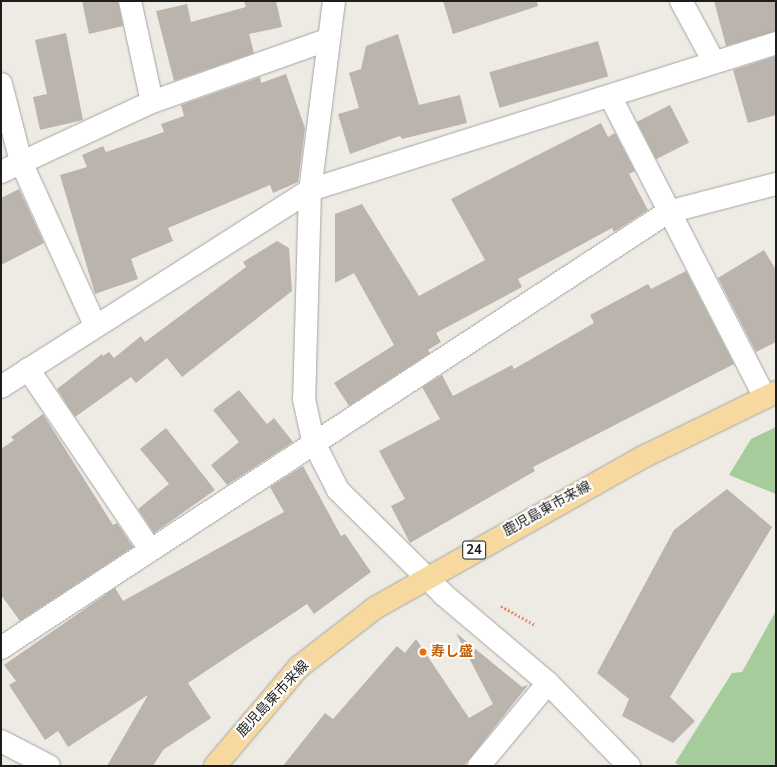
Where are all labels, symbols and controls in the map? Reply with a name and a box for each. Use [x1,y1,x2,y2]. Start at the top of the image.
street label: 鹿児島東市来線 [500,478,594,540]
road number: 24 [462,539,486,561]
place label: 寿し盛 [431,644,473,660]
marker: 寿し盛 [418,647,428,657]
street label: 鹿児島東市来線 [233,657,313,741]

